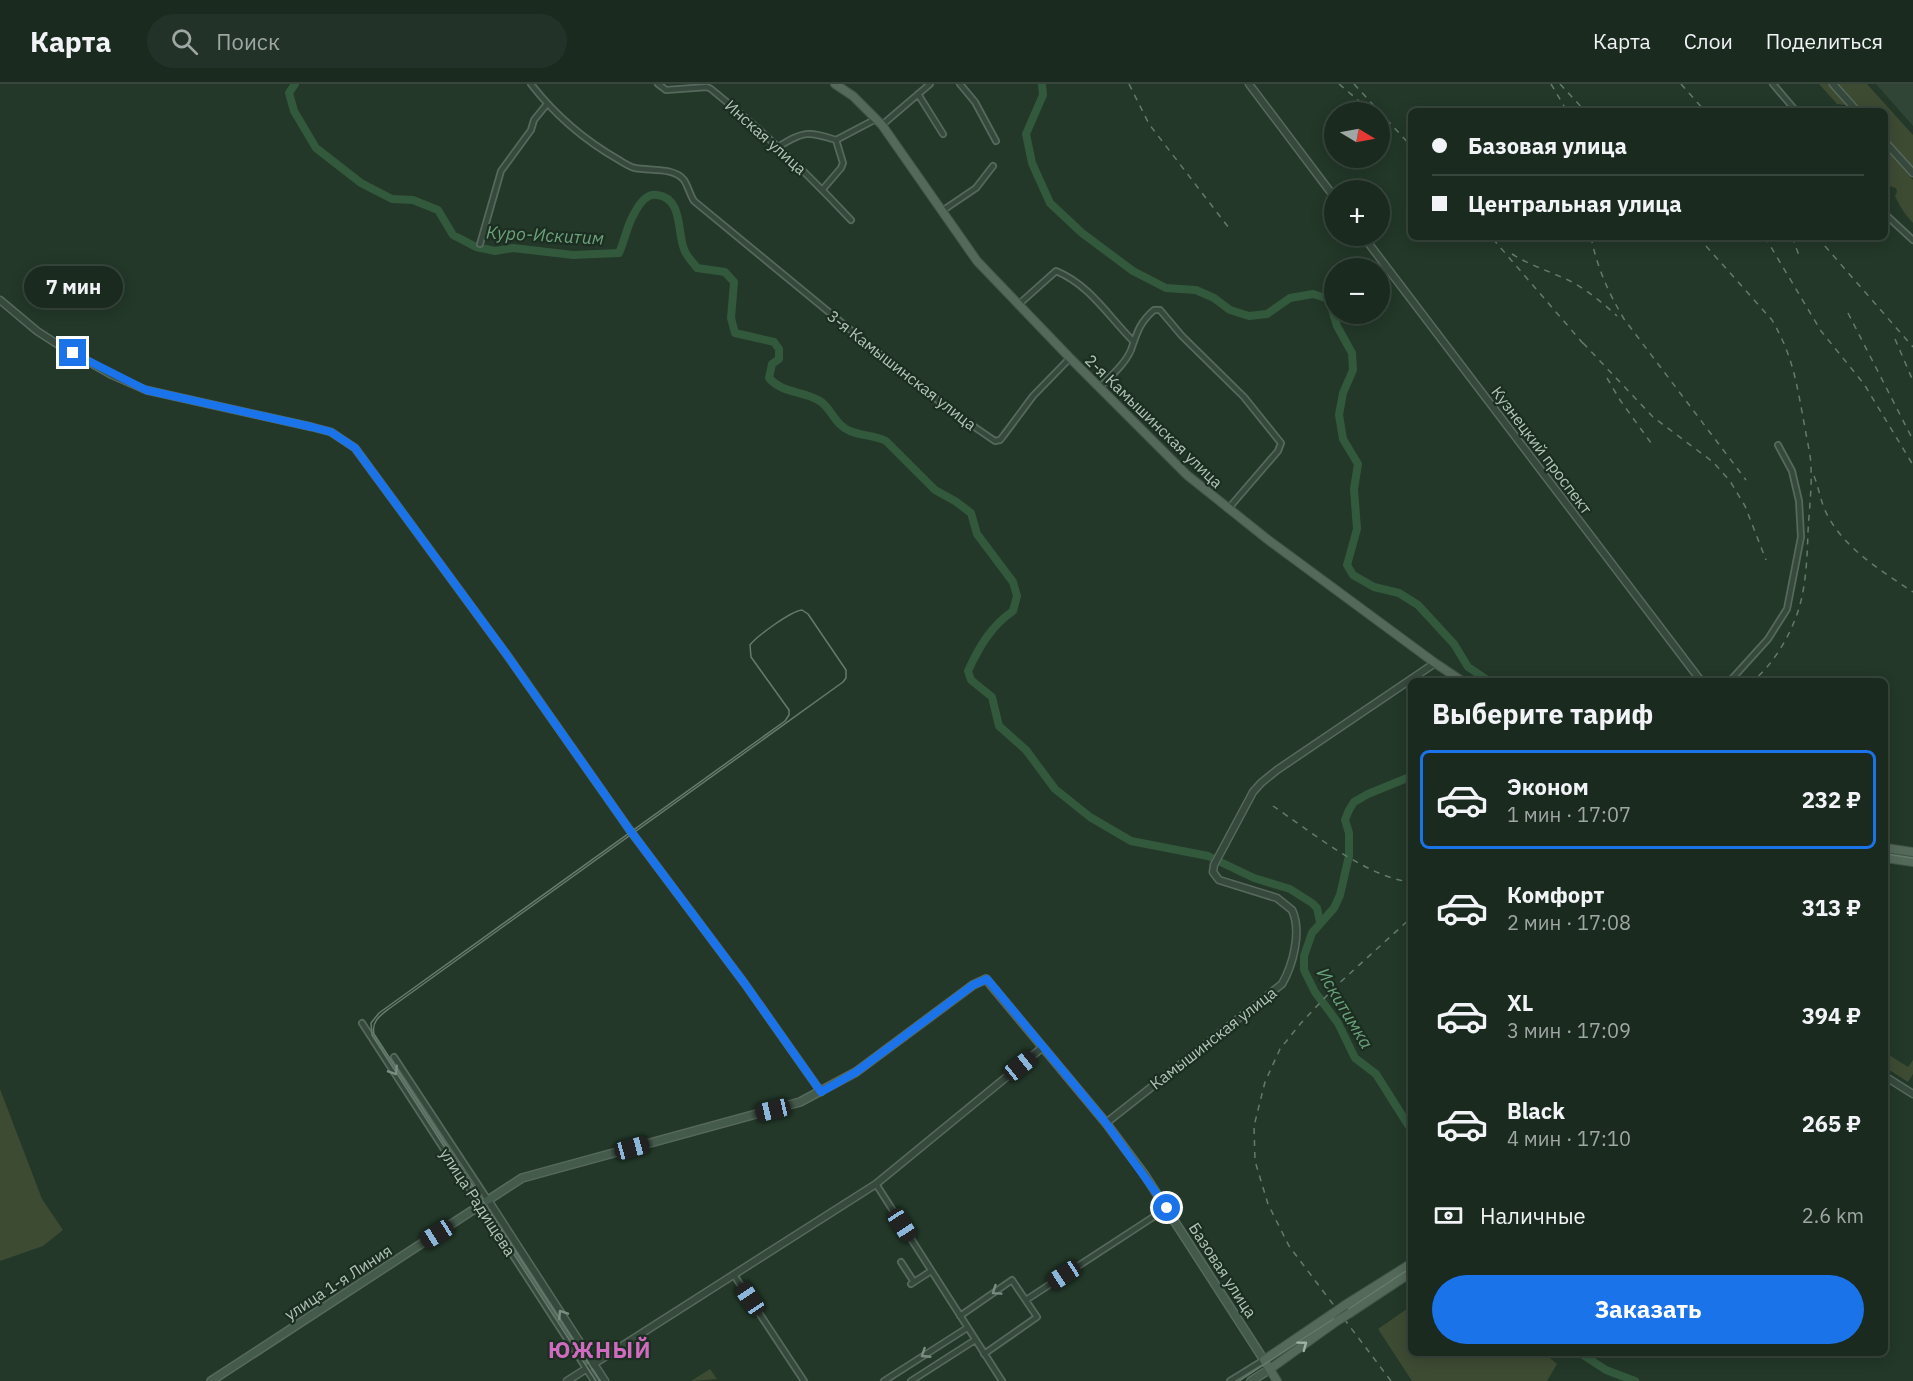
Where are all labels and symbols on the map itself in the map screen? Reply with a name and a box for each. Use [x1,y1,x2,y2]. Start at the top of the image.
street label: Инская улица [721,95,811,179]
north arrow [1324,102,1390,168]
water label: Куро-Искитим [485,220,605,250]
callout: 7 мин [23,266,122,308]
street label: 3-я Камышинская улица [824,306,981,435]
route end [59,339,86,366]
street label: 2-я Камышинская улица [1081,350,1227,492]
street label: Кузнецкий проспект [1487,382,1597,518]
water label: Искитимка [1312,963,1378,1053]
street label: Камышинская улица [1146,982,1281,1094]
car [1000,1048,1040,1084]
one-way arrow [387,1065,398,1076]
car [753,1097,793,1123]
car [612,1135,652,1161]
street label: улица Радищева [436,1144,521,1260]
route start [1153,1194,1180,1221]
car [885,1205,919,1245]
car [417,1217,457,1251]
street label: Базовая улица [1185,1219,1262,1322]
street label: улица 1-я Линия [280,1240,396,1324]
car [1044,1258,1084,1292]
car [732,1279,768,1319]
one-way arrow [991,1284,1002,1295]
one-way arrow [558,1310,569,1321]
district label: ЮЖНЫЙ [548,1335,652,1364]
one-way arrow [1296,1341,1307,1352]
one-way arrow [921,1347,932,1358]

